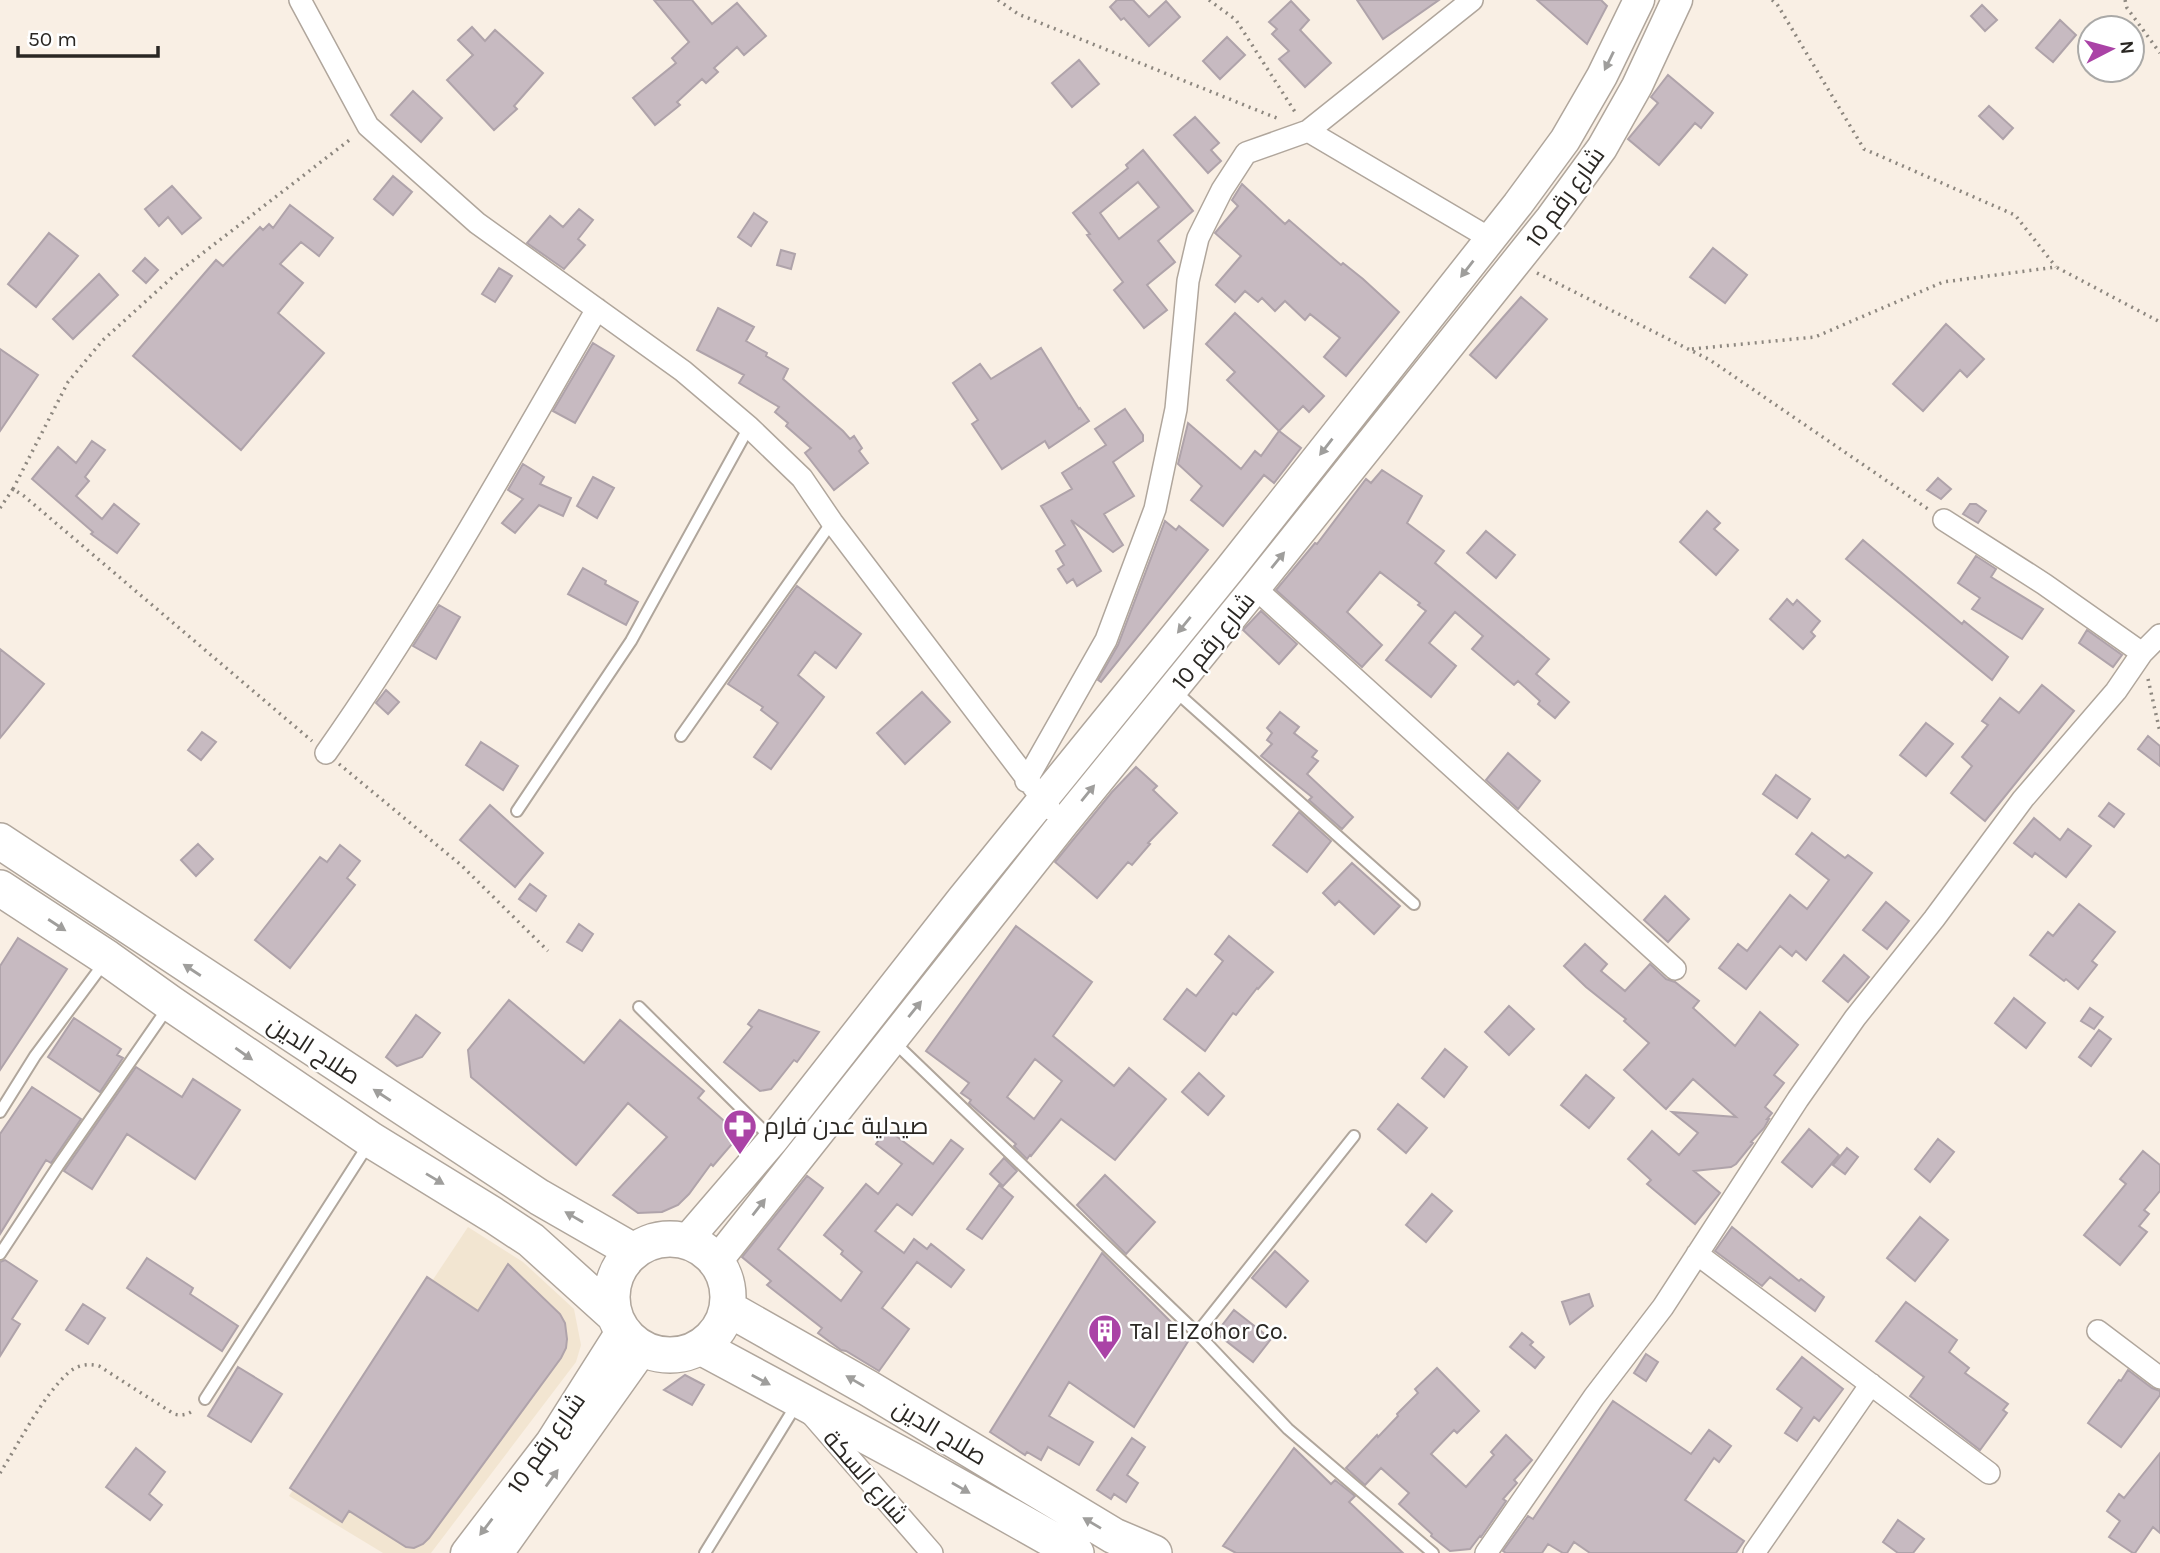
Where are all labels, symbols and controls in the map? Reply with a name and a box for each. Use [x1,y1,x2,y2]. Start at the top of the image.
scale bar [18,14,158,58]
north arrow [2076,14,2146,84]
text: 50 m [28,27,77,51]
text: N [2115,39,2139,55]
one-way arrow [1603,51,1615,71]
street label: شارع رقم 10 [1519,142,1612,254]
one-way arrow [1461,260,1475,278]
one-way arrow [1319,439,1334,456]
one-way arrow [1270,551,1284,569]
street label: شارع رقم 10 [1165,587,1262,696]
one-way arrow [1177,616,1192,634]
one-way arrow [1080,785,1095,803]
one-way arrow [48,918,67,931]
one-way arrow [183,963,201,977]
one-way arrow [907,1001,922,1019]
street label: صلاح الدين [261,1010,365,1092]
one-way arrow [235,1047,253,1061]
one-way arrow [373,1088,391,1102]
pharmacy icon: صيدلية عدن فارم [721,1107,759,1156]
place label: صيدلية عدن فارم [764,1112,929,1142]
one-way arrow [425,1173,444,1185]
one-way arrow [751,1198,765,1216]
one-way arrow [564,1211,584,1223]
building icon: Tal ElZohor Co. [1086,1312,1124,1361]
place label: Tal ElZohor Co. [1130,1317,1287,1345]
one-way arrow [751,1374,771,1385]
one-way arrow [846,1375,865,1387]
street label: شارع رقم 10 [501,1387,593,1500]
street label: صلاح الدين [887,1393,992,1473]
street label: شارع السكة [816,1424,914,1531]
one-way arrow [545,1468,559,1487]
one-way arrow [951,1482,971,1494]
one-way arrow [1083,1517,1102,1529]
one-way arrow [478,1518,493,1536]

